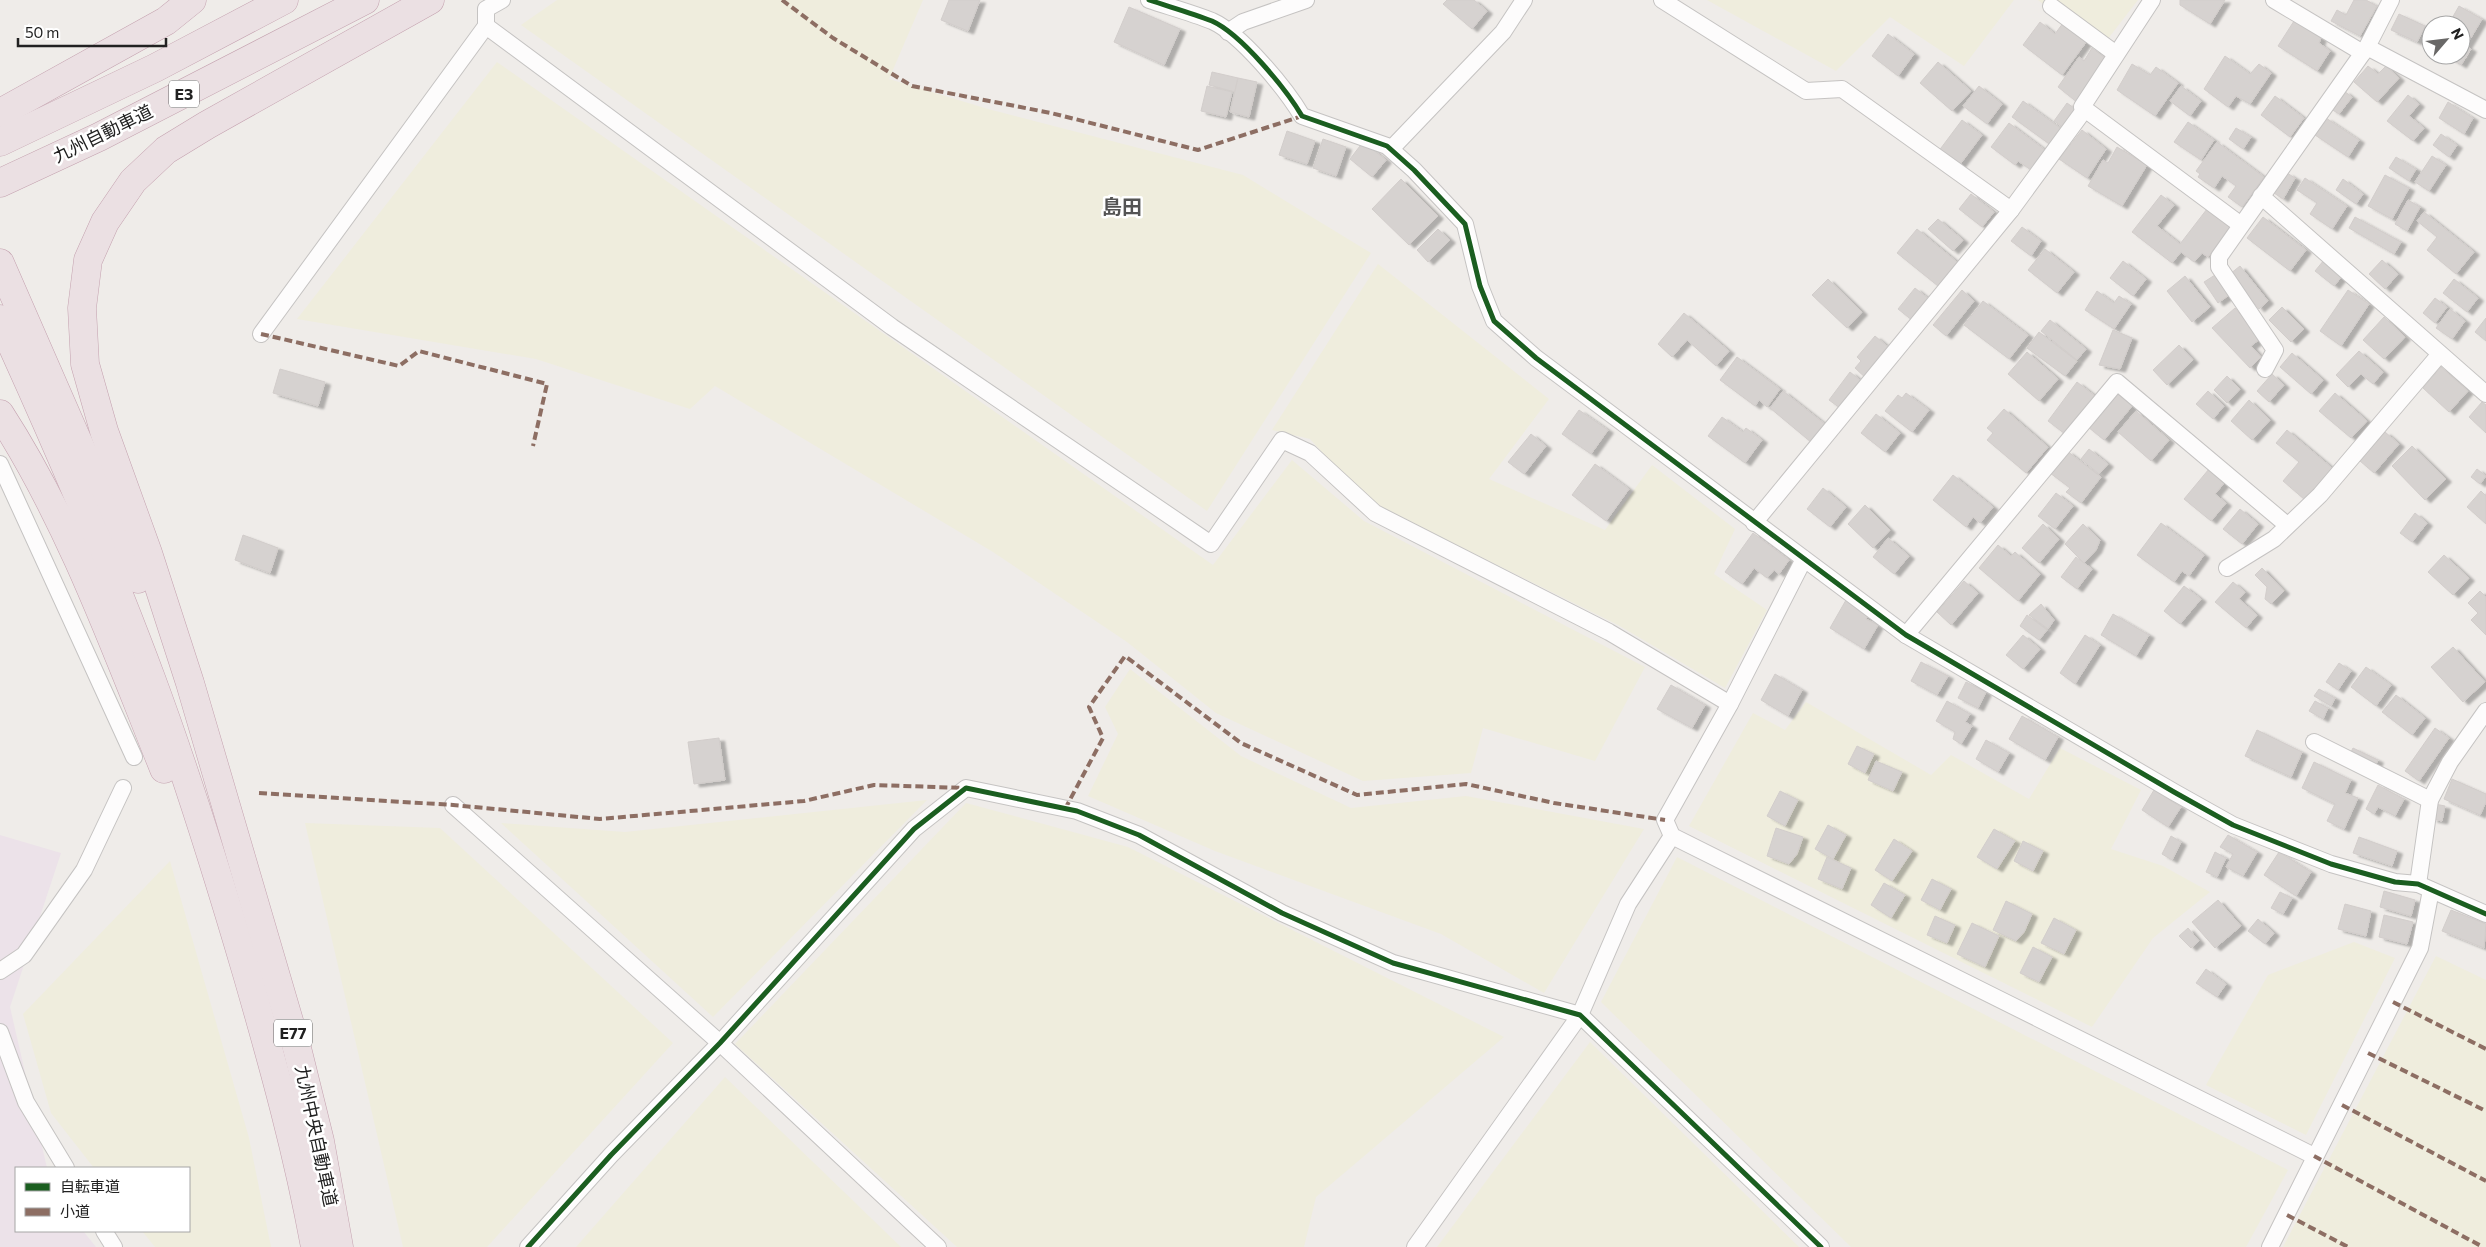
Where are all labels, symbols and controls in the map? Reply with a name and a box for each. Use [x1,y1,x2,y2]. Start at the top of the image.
scale bar [18,15,165,47]
north arrow [2421,15,2471,65]
text: 50 m [25,23,59,41]
text: N [2448,25,2468,42]
road number: E3 [169,80,199,108]
street label: 九州自動車道 [49,100,156,167]
district label: 島田 [1102,194,1142,218]
road number: E77 [274,1020,312,1046]
street label: 九州中央自動車道 [291,1063,343,1209]
legend [15,1167,190,1232]
text: 自転車道 [60,1177,120,1195]
text: 小道 [60,1202,90,1220]

